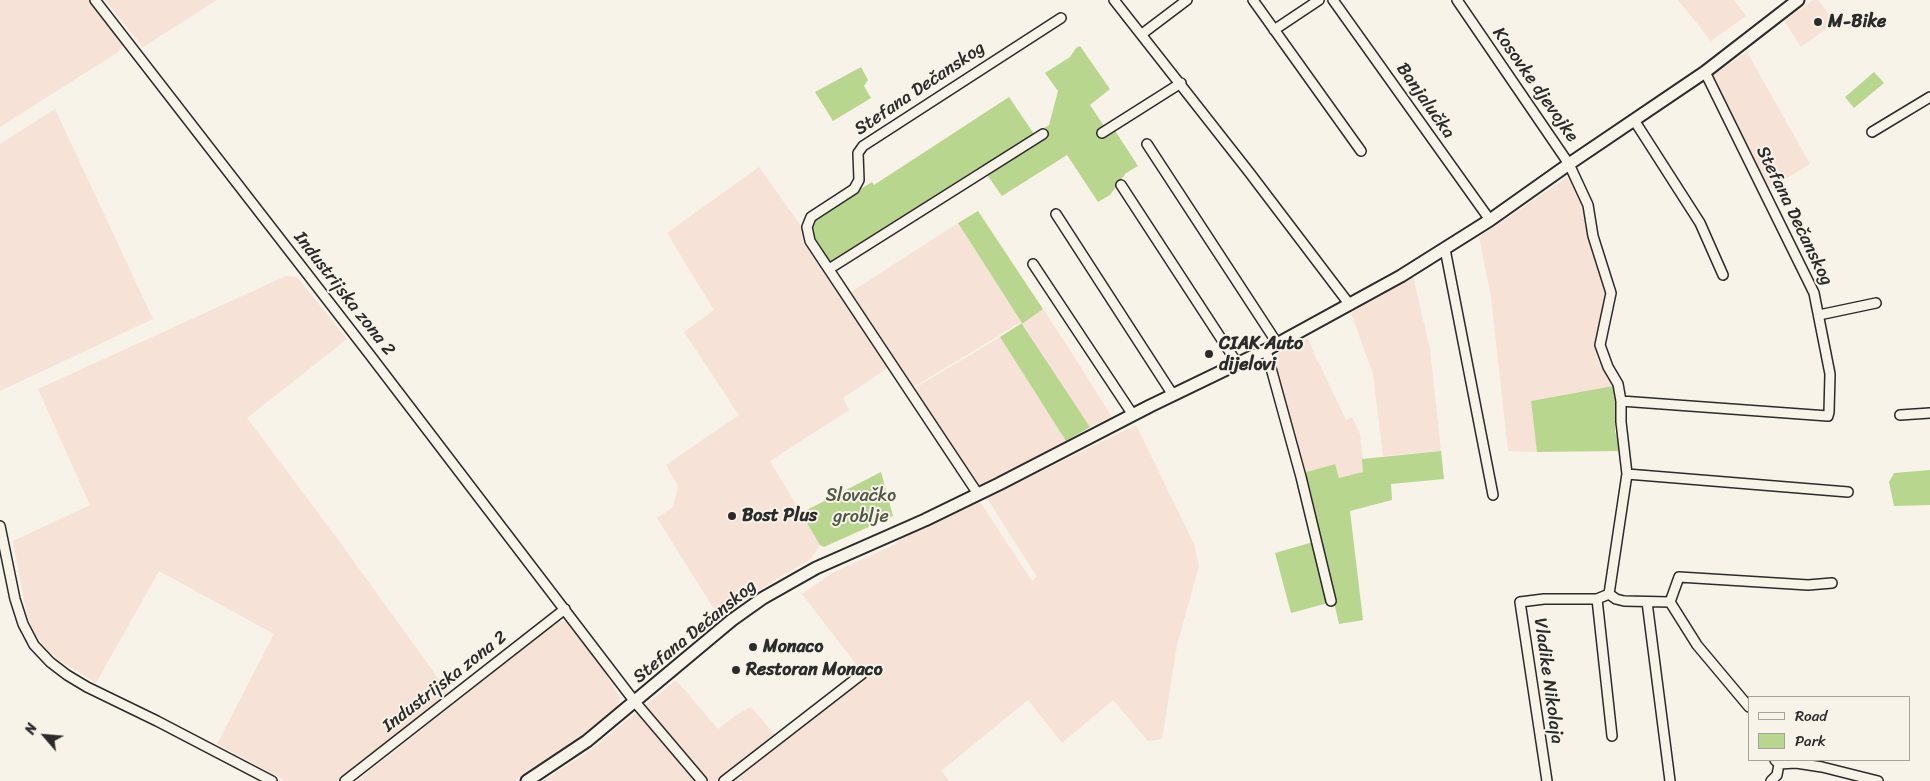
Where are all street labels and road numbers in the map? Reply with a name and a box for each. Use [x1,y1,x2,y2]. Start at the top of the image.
street label: Kosovke djevojke [1487,24,1583,146]
street label: Stefana Dečanskog [851,37,989,141]
street label: Banjalučka [1391,59,1459,143]
street label: Stefana Dečanskog [1751,143,1837,289]
street label: Industrijska zona 2 [289,228,399,360]
street label: Stefana Dečanskog [629,576,761,688]
street label: Vladike Nikolaja [1528,617,1568,745]
street label: Industrijska zona 2 [379,627,511,737]

